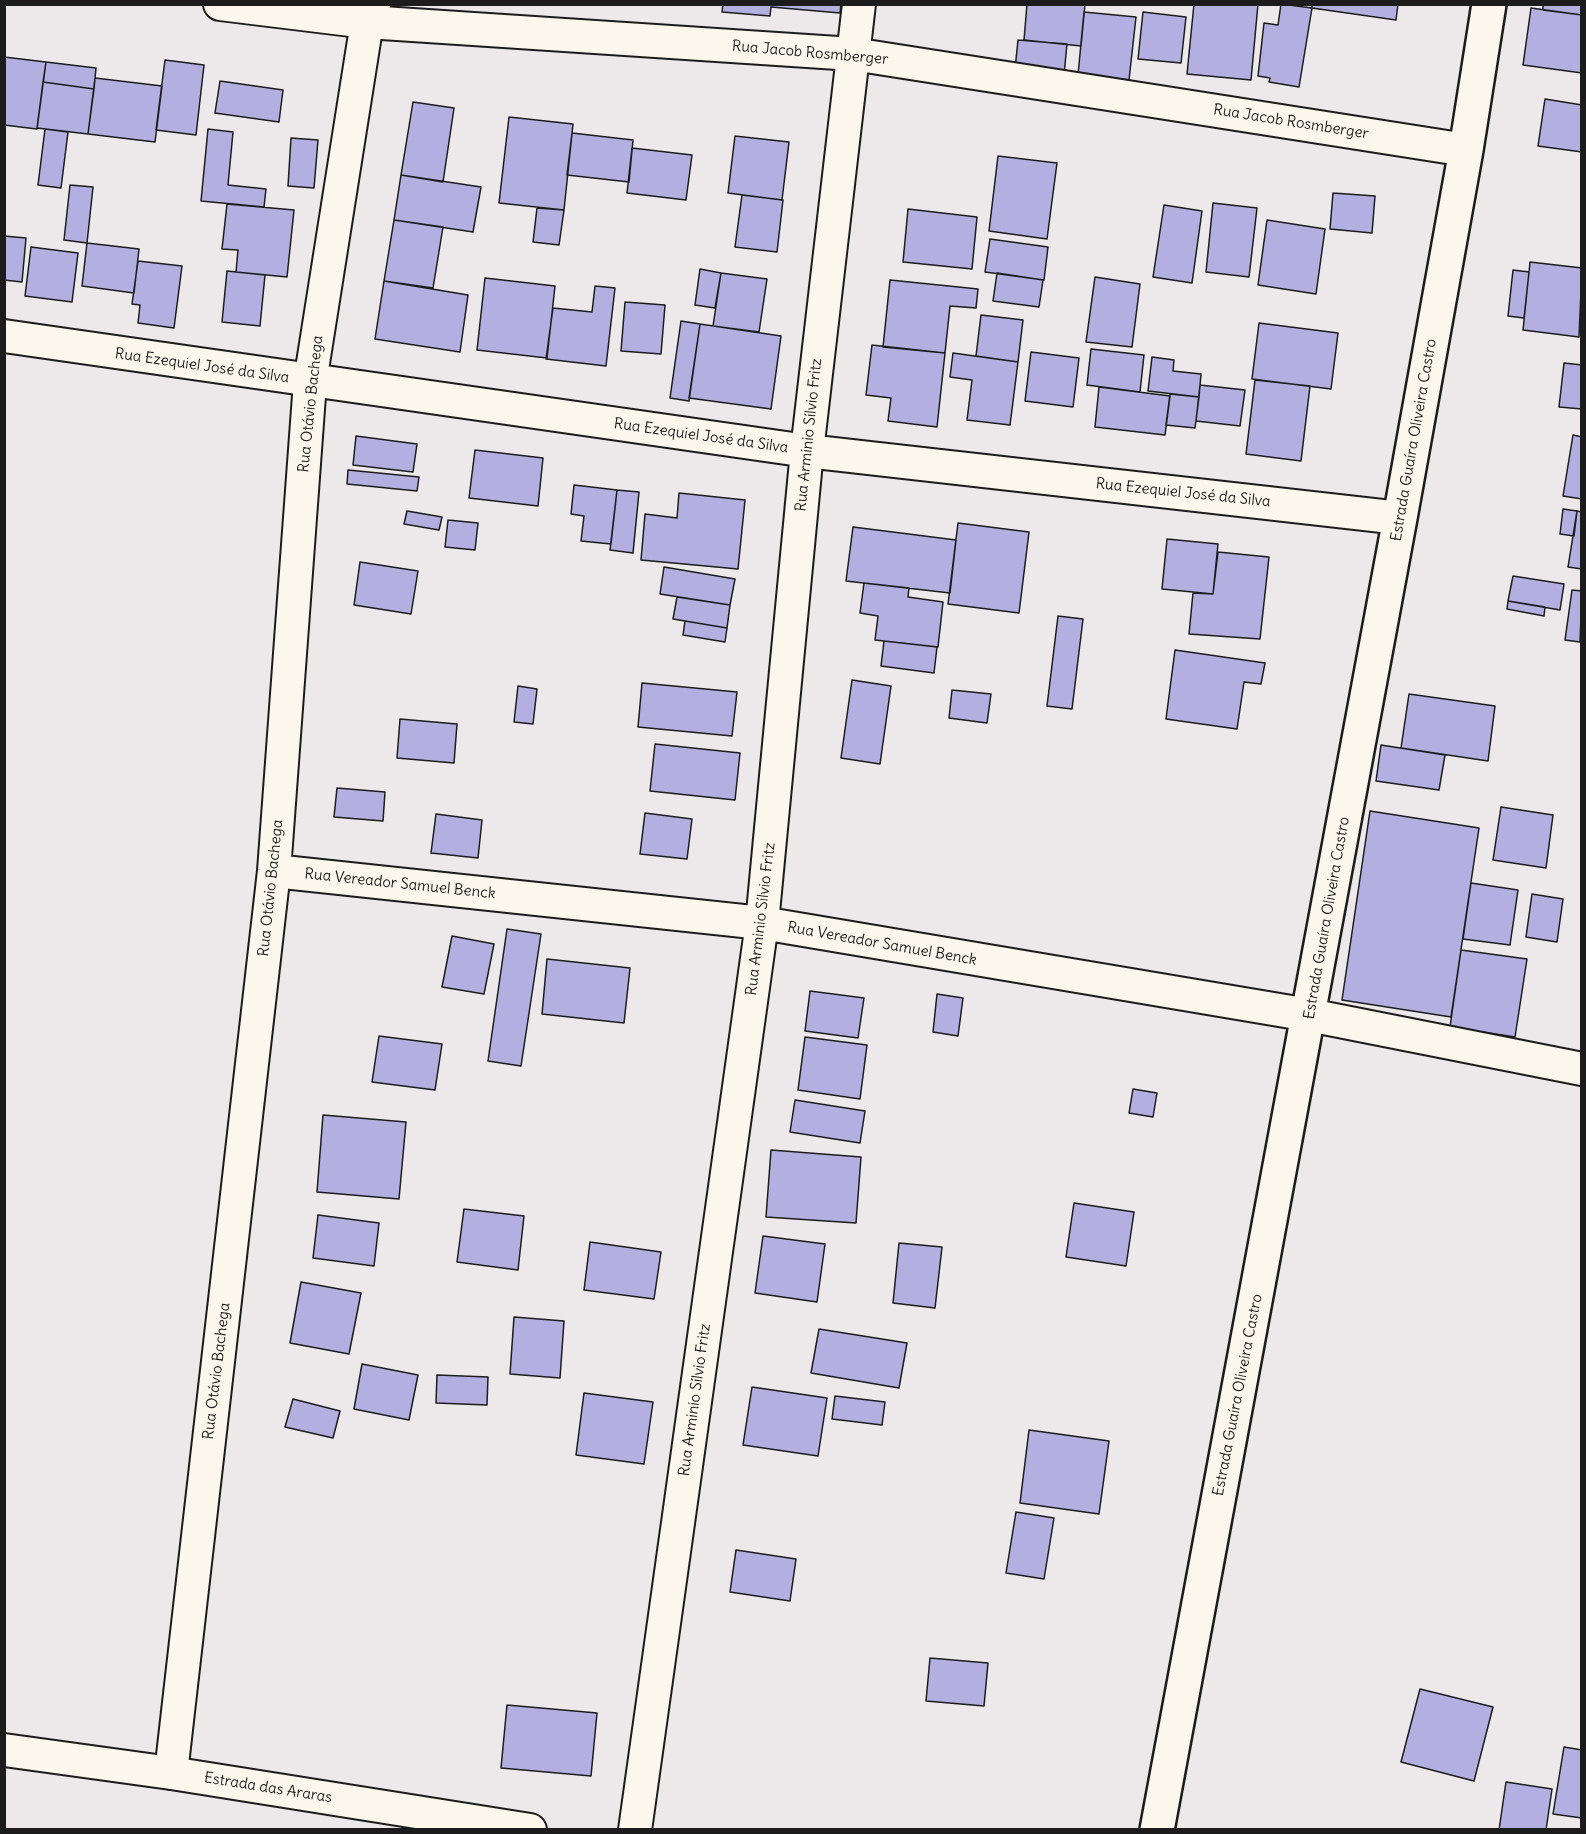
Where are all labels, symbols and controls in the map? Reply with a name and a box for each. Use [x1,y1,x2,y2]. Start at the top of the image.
street label: Rua Jacob Rosmberger [731,37,889,69]
street label: Rua Jacob Rosmberger [1212,101,1370,143]
street label: Rua Otávio Bachega [295,335,327,473]
street label: Estrada Guaíra Oliveira Castro [1387,337,1441,543]
street label: Rua Ezequiel José da Silva [114,345,290,387]
street label: Rua Arminio Sílvio Fritz [792,358,826,512]
street label: Rua Ezequiel José da Silva [613,415,789,457]
street label: Rua Ezequiel José da Silva [1095,475,1271,511]
street label: Estrada Guaíra Oliveira Castro [1300,815,1354,1021]
street label: Rua Otávio Bachega [255,819,287,957]
street label: Rua Arminio Sílvio Fritz [743,842,779,996]
street label: Rua Vereador Samuel Benck [304,865,496,903]
street label: Rua Vereador Samuel Benck [786,918,978,970]
street label: Estrada Guaíra Oliveira Castro [1210,1292,1266,1498]
street label: Rua Otávio Bachega [200,1302,234,1440]
street label: Rua Arminio Sílvio Fritz [675,1323,715,1477]
street label: Estrada das Araras [203,1769,333,1807]

